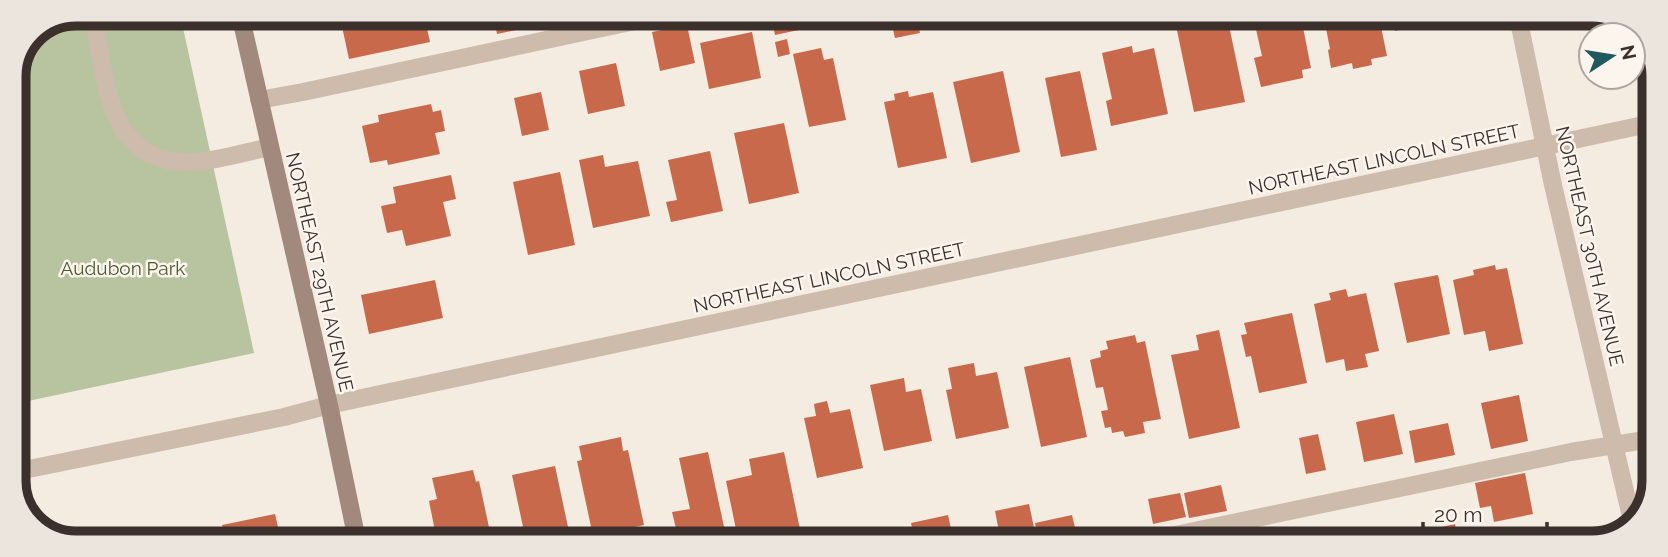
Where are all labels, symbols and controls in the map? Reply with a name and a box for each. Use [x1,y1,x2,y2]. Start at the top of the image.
north arrow [1577,21,1647,91]
text: N [1616,43,1641,62]
street label: NORTHEAST LINCOLN STREET [1246,119,1522,199]
street label: NORTHEAST 30TH AVENUE [1552,124,1628,368]
street label: NORTHEAST 29TH AVENUE [282,150,358,394]
street label: NORTHEAST LINCOLN STREET [691,237,967,317]
park label: Audubon Park [61,257,185,279]
scale bar [1423,490,1547,534]
text: 20 m [1434,502,1482,527]

